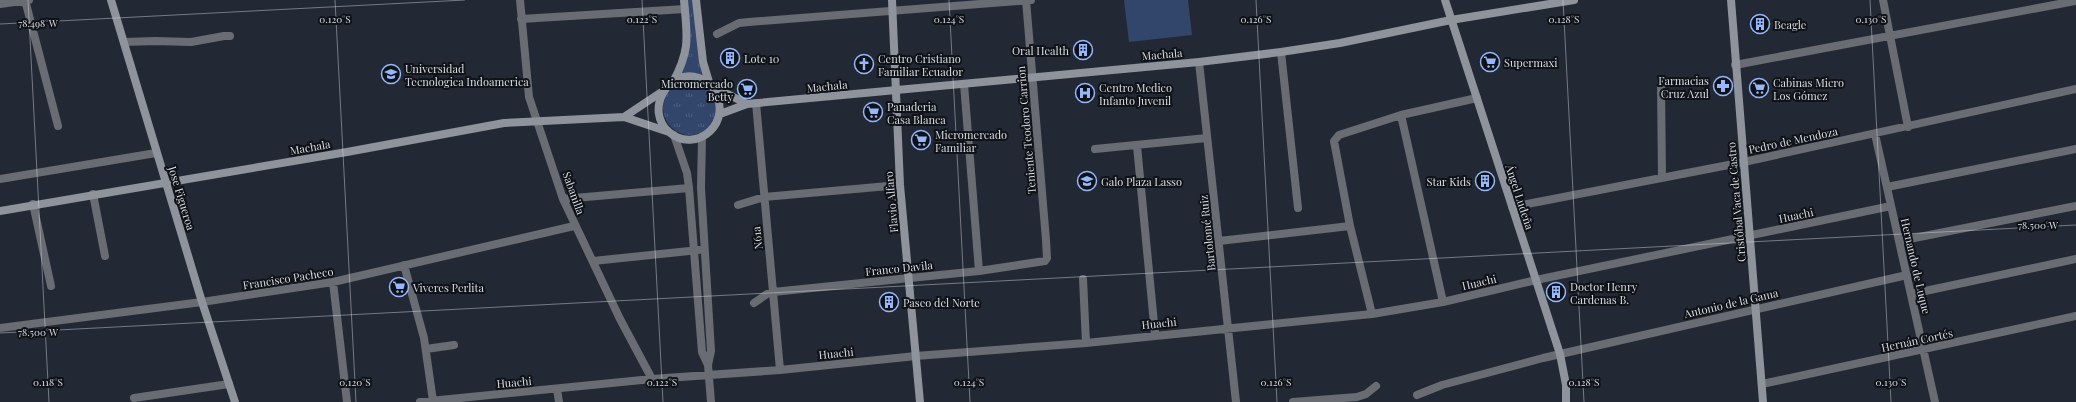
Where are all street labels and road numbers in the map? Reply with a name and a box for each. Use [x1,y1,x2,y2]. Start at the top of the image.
street label: Machala [1141,45,1184,63]
street label: Teniente Teodoro Carrion [1013,65,1039,195]
street label: Machala [806,76,849,96]
street label: Pedro de Mendoza [1747,123,1840,157]
street label: Machala [289,136,332,158]
street label: Cristóbal Vaca de Castro [1723,142,1749,262]
street label: Ángel Ludeña [1502,162,1538,232]
street label: Jose Figueroa [165,163,199,232]
street label: Sabanilla [559,169,589,217]
street label: Flavio Alfaro [881,171,901,233]
street label: Bartolomé Ruiz [1196,194,1218,272]
street label: Huachi [1777,204,1815,226]
street label: Hernando de Luque [1898,217,1934,316]
street label: N61a [748,225,766,250]
street label: Franco Davila [864,257,934,279]
street label: Francisco Pacheco [242,263,334,293]
street label: Huachi [1460,271,1498,293]
street label: Antonio de la Gama [1682,285,1780,321]
street label: Huachi [1141,314,1177,332]
street label: Hernán Cortés [1880,325,1954,355]
street label: Huachi [818,344,854,362]
street label: Huachi [496,373,532,391]

